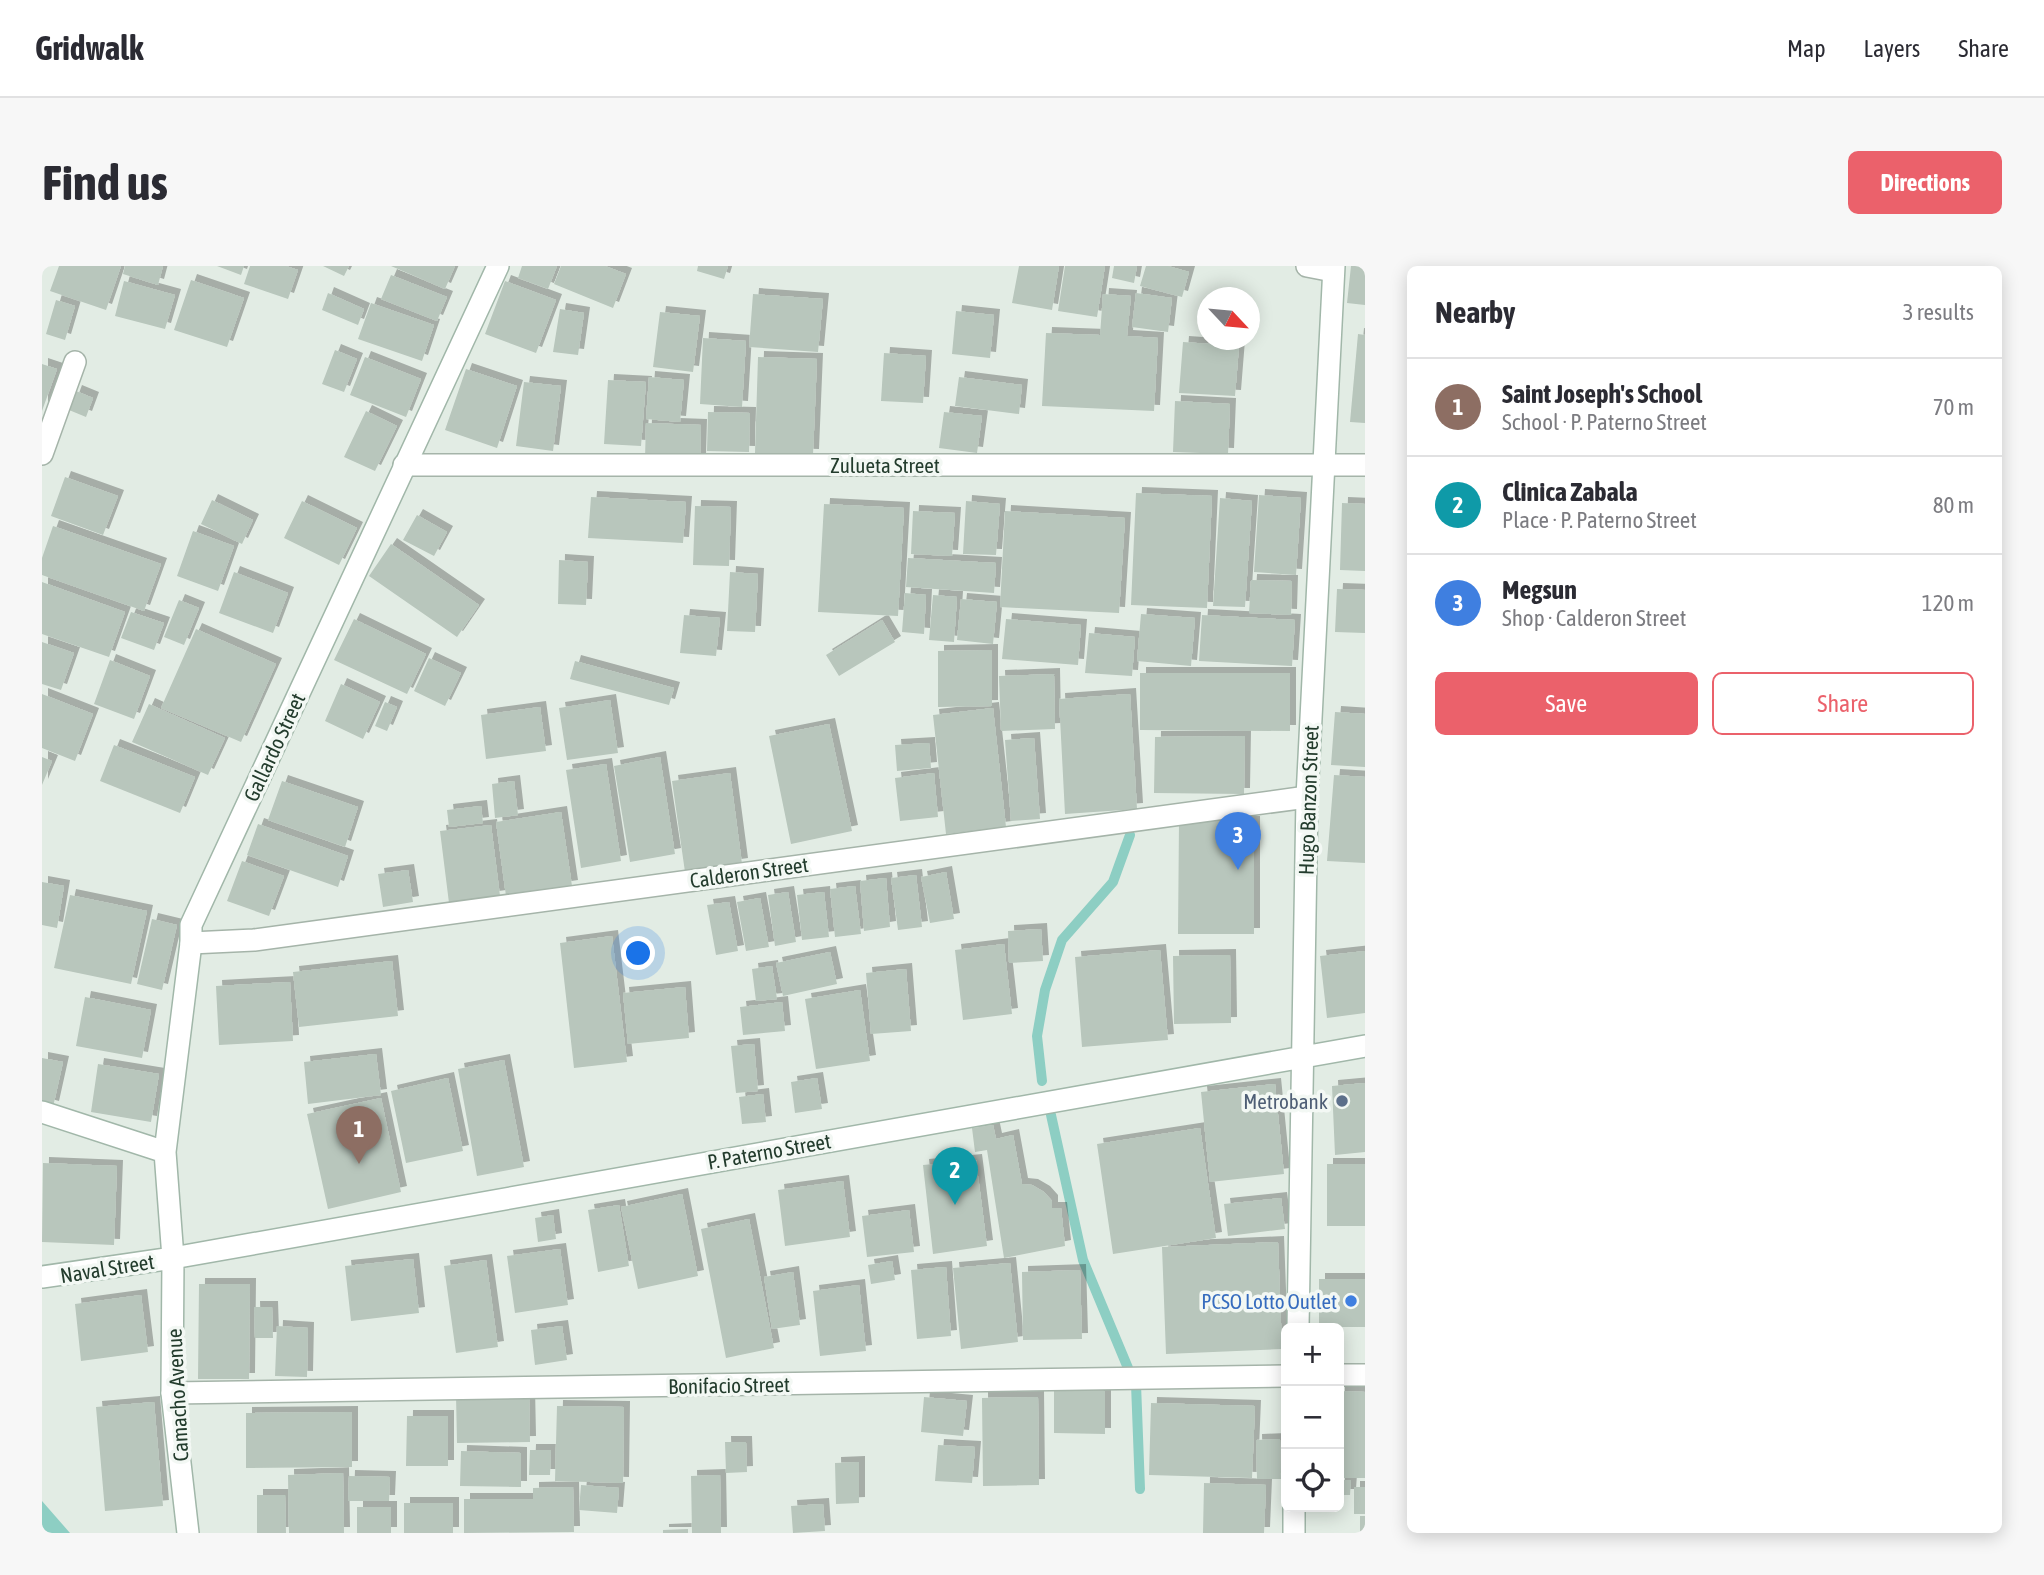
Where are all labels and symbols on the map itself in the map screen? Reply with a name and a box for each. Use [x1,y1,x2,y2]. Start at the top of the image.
north arrow [1197,287,1260,350]
street label: Zulueta Street [830,453,940,477]
street label: Gallardo Street [238,689,310,805]
street label: Hugo Banzon Street [1293,725,1323,875]
pin: 3 [1215,812,1261,870]
street label: Calderon Street [688,852,810,892]
your location [621,936,655,970]
place label: Metrobank [1243,1089,1328,1113]
marker: Metrobank [1334,1093,1350,1109]
pin: 1 [336,1106,382,1164]
street label: P. Paterno Street [705,1128,833,1174]
pin: 2 [932,1147,978,1205]
street label: Naval Street [58,1249,156,1287]
place label: PCSO Lotto Outlet [1201,1289,1337,1313]
marker: PCSO Lotto Outlet [1343,1293,1359,1309]
street label: Camacho Avenue [162,1328,192,1462]
street label: Bonifacio Street [668,1372,790,1398]

